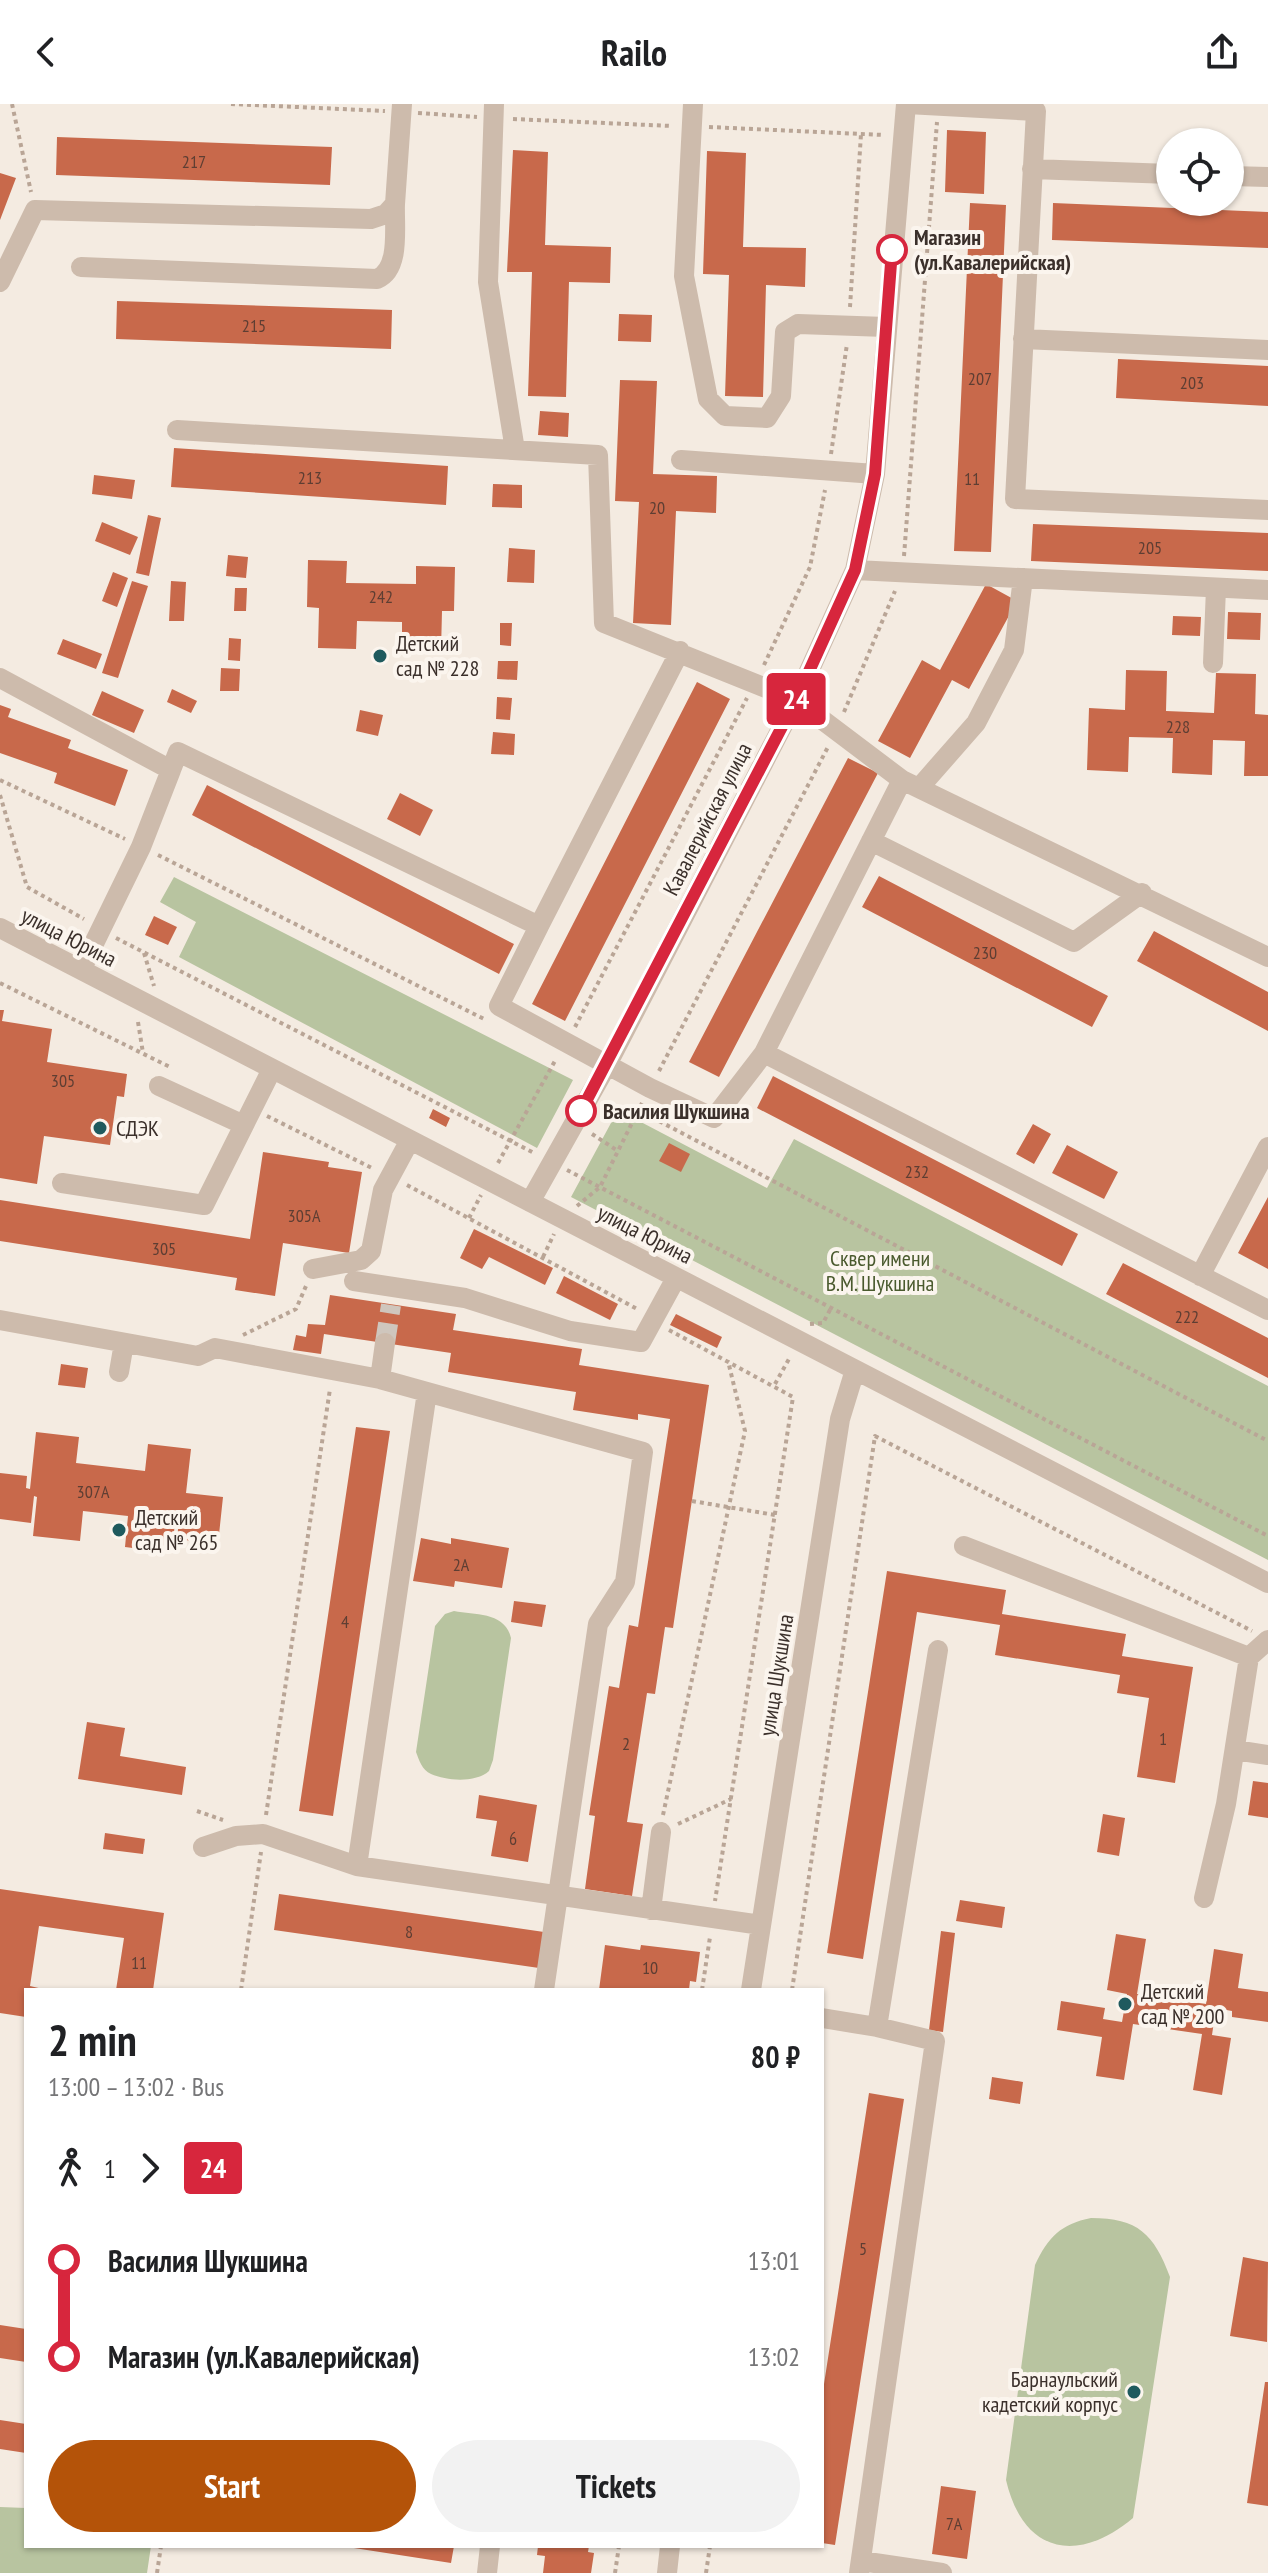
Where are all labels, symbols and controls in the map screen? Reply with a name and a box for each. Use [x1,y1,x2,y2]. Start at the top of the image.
text: Railo [601,29,667,76]
icon: back [24,30,68,74]
icon: share [1200,30,1244,74]
map controls [1156,128,1244,216]
button: locate [1156,128,1244,216]
house number: 217 [182,150,206,173]
place label: Магазин (ул.Кавалерийская) [914,223,1071,276]
marker: Магазин (ул.Кавалерийская) [877,235,907,265]
house number: 215 [242,314,266,337]
house number: 207 [968,367,992,390]
house number: 203 [1180,371,1204,394]
house number: 213 [298,466,322,489]
house number: 11 [964,467,980,490]
house number: 20 [649,496,665,519]
house number: 205 [1138,536,1162,559]
house number: 242 [369,585,393,608]
place label: Детский сад № 228 [396,629,479,682]
marker: Детский сад № 228 [371,647,389,665]
line badge: 24 [760,673,832,725]
text: 24 [783,680,809,717]
house number: 228 [1166,715,1190,738]
street label: Кавалерийская улица [656,738,758,900]
street label: улица Юрина [17,901,121,973]
house number: 230 [973,941,997,964]
house number: 305 [51,1069,75,1092]
marker: Василия Шукшина [566,1096,596,1126]
place label: Василия Шукшина [603,1097,750,1125]
place label: СДЭК [116,1114,159,1142]
marker: СДЭК [91,1119,109,1137]
house number: 232 [905,1160,929,1183]
street label: улица Юрина [593,1198,697,1270]
house number: 305А [288,1204,321,1227]
house number: 305 [152,1237,176,1260]
park label: Сквер имени В.М. Шукшина [826,1244,934,1297]
house number: 222 [1175,1305,1199,1328]
house number: 307А [77,1480,110,1503]
place label: Детский сад № 265 [135,1503,218,1556]
marker: Детский сад № 265 [110,1521,128,1539]
house number: 2А [453,1553,470,1576]
house number: 4 [341,1610,349,1633]
street label: улица Шукшина [753,1612,799,1738]
house number: 1 [1159,1727,1167,1750]
house number: 2 [622,1732,630,1755]
house number: 6 [509,1827,517,1850]
house number: 8 [405,1920,413,1943]
house number: 11 [131,1951,147,1974]
house number: 10 [642,1956,658,1979]
place label: Детский сад № 200 [1141,1977,1225,2030]
marker: Детский сад № 200 [1116,1995,1134,2013]
text: 2 min [48,2011,137,2068]
text: 80 ₽ [751,2037,800,2076]
text: 13:00 – 13:02 · Bus [48,2070,224,2103]
icon: walk [48,2146,92,2190]
icon: forward [128,2146,172,2190]
text: 24 [200,2149,226,2186]
text: 1 [104,2152,116,2185]
house number: 5 [859,2237,867,2260]
text: Василия Шукшина [108,2241,308,2280]
text: 13:01 [748,2244,800,2277]
text: Магазин (ул.Кавалерийская) [108,2337,420,2376]
text: 13:02 [748,2340,800,2373]
place label: Барнаульский кадетский корпус [982,2365,1118,2418]
marker: Барнаульский кадетский корпус [1125,2383,1143,2401]
button: Start [48,2440,416,2532]
button: Tickets [432,2440,800,2532]
house number: 7А [946,2512,963,2535]

